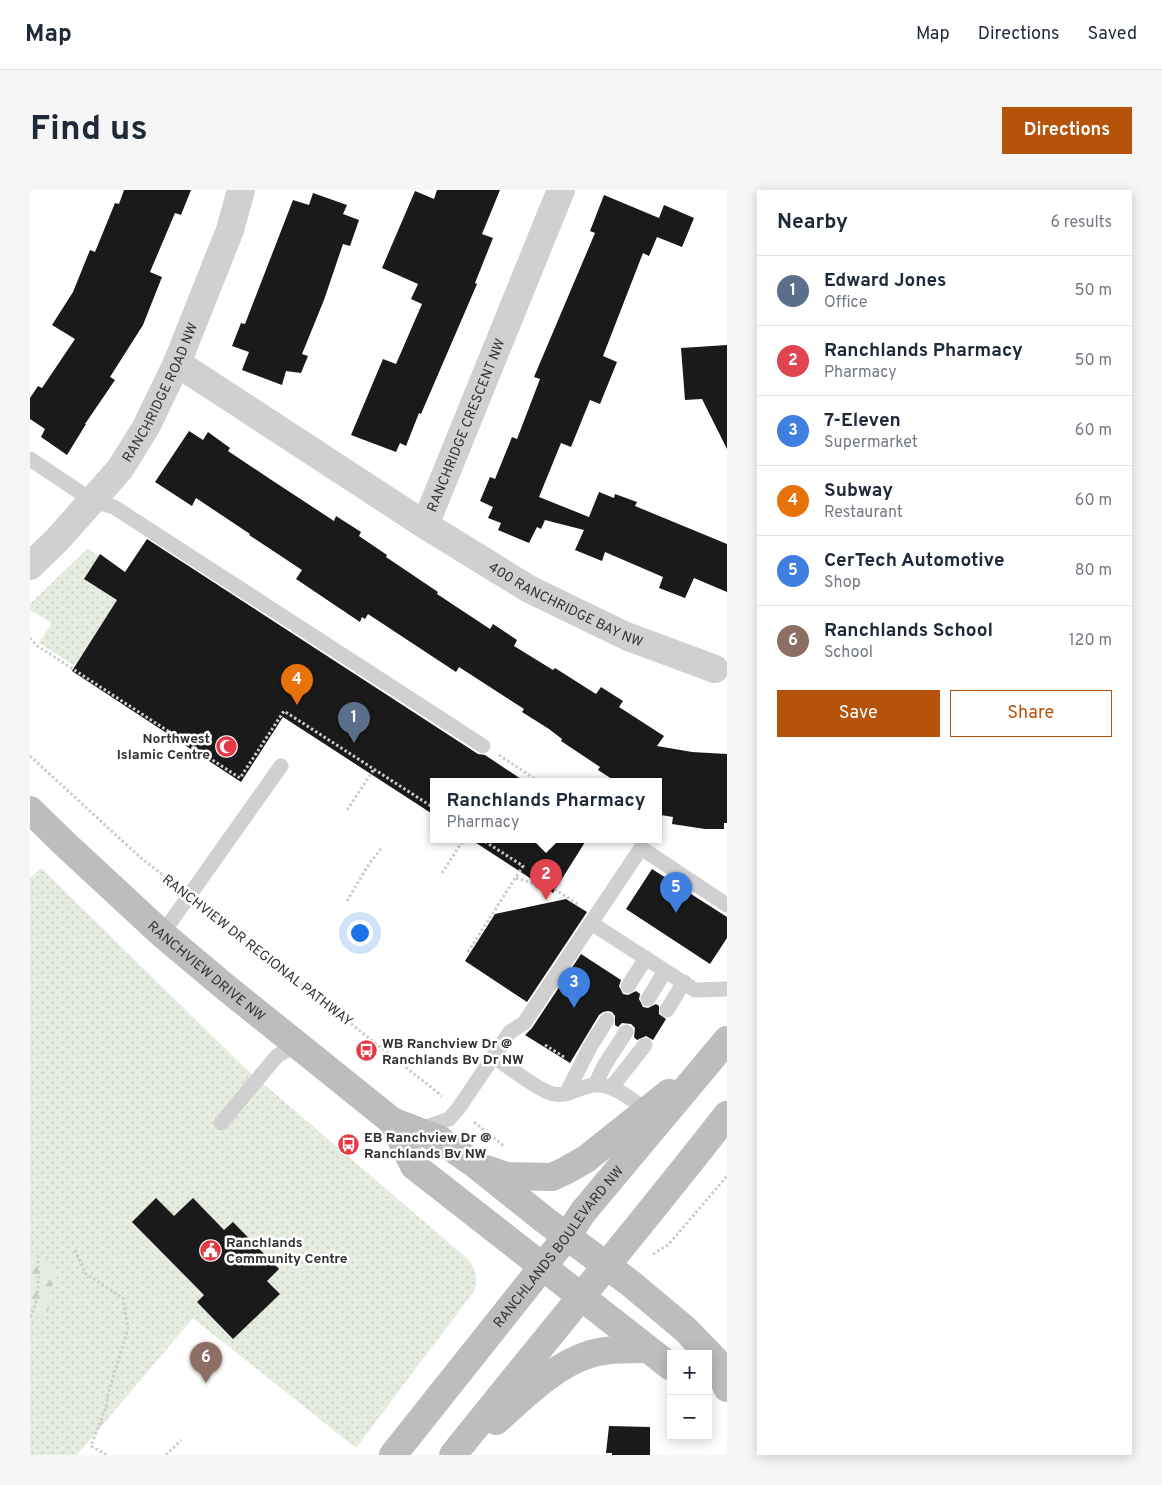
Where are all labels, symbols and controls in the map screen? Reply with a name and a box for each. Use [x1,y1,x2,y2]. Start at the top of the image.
text: Map [25,20,72,50]
text: Map [916,23,950,46]
text: Directions [978,23,1060,46]
text: Saved [1088,23,1137,46]
button: Directions [1002,107,1132,154]
text: Find us [30,108,148,152]
text: Nearby [777,209,848,236]
text: 6 results [1050,213,1112,233]
text: Edward Jones [824,269,946,293]
text: 1 [790,281,796,301]
text: 50 m [1075,281,1112,301]
text: Office [824,293,867,313]
street label: RANCHRIDGE ROAD NW [119,320,202,466]
street label: RANCHRIDGE CRESCENT NW [424,336,510,515]
text: Ranchlands Pharmacy [824,339,1023,363]
text: 2 [788,351,798,371]
text: 50 m [1075,351,1112,371]
text: Pharmacy [824,363,897,383]
text: 7-Eleven [824,409,901,433]
text: 3 [788,421,798,441]
text: 60 m [1075,421,1112,441]
text: Supermarket [824,433,918,453]
text: Subway [824,479,893,503]
text: 4 [788,491,798,511]
text: 60 m [1075,491,1112,511]
text: Restaurant [824,503,903,523]
text: CerTech Automotive [824,549,1004,573]
street label: 400 RANCHRIDGE BAY NW [485,559,645,652]
text: 5 [788,561,798,581]
text: 80 m [1075,561,1112,581]
text: Shop [824,573,861,593]
text: Ranchlands School [824,619,993,643]
text: 6 [788,631,798,651]
text: 120 m [1069,631,1112,651]
text: School [824,643,873,663]
pin: 4 [281,664,313,705]
button: Save [777,690,940,737]
button: Share [950,690,1112,737]
pin: 1 [338,702,370,743]
place label: Northwest Islamic Centre [117,731,210,764]
mosque icon: Northwest Islamic Centre [214,734,238,758]
popup [430,778,662,843]
text: Ranchlands Pharmacy [447,789,645,813]
text: Pharmacy [447,813,519,833]
pin: 2 [530,859,562,900]
street label: RANCHVIEW DR REGIONAL PATHWAY [158,872,356,1031]
pin: 5 [660,872,692,913]
street label: RANCHVIEW DRIVE NW [143,918,268,1026]
your location [347,920,373,946]
pin: 3 [558,967,590,1008]
place label: WB Ranchview Dr @ Ranchlands Bv Dr NW [382,1036,524,1069]
bus stop icon: WB Ranchview Dr @ Ranchlands Bv Dr NW [354,1039,378,1063]
place label: EB Ranchview Dr @ Ranchlands Bv NW [364,1130,492,1163]
bus stop icon: EB Ranchview Dr @ Ranchlands Bv NW [336,1133,360,1157]
street label: RANCHLANDS BOULEVARD NW [490,1163,628,1332]
place label: Ranchlands Community Centre [226,1235,348,1268]
public building icon: Ranchlands Community Centre [198,1238,222,1262]
pin: 6 [190,1342,222,1383]
map controls [667,1350,712,1440]
button: + [667,1350,712,1395]
button: − [667,1395,712,1440]

